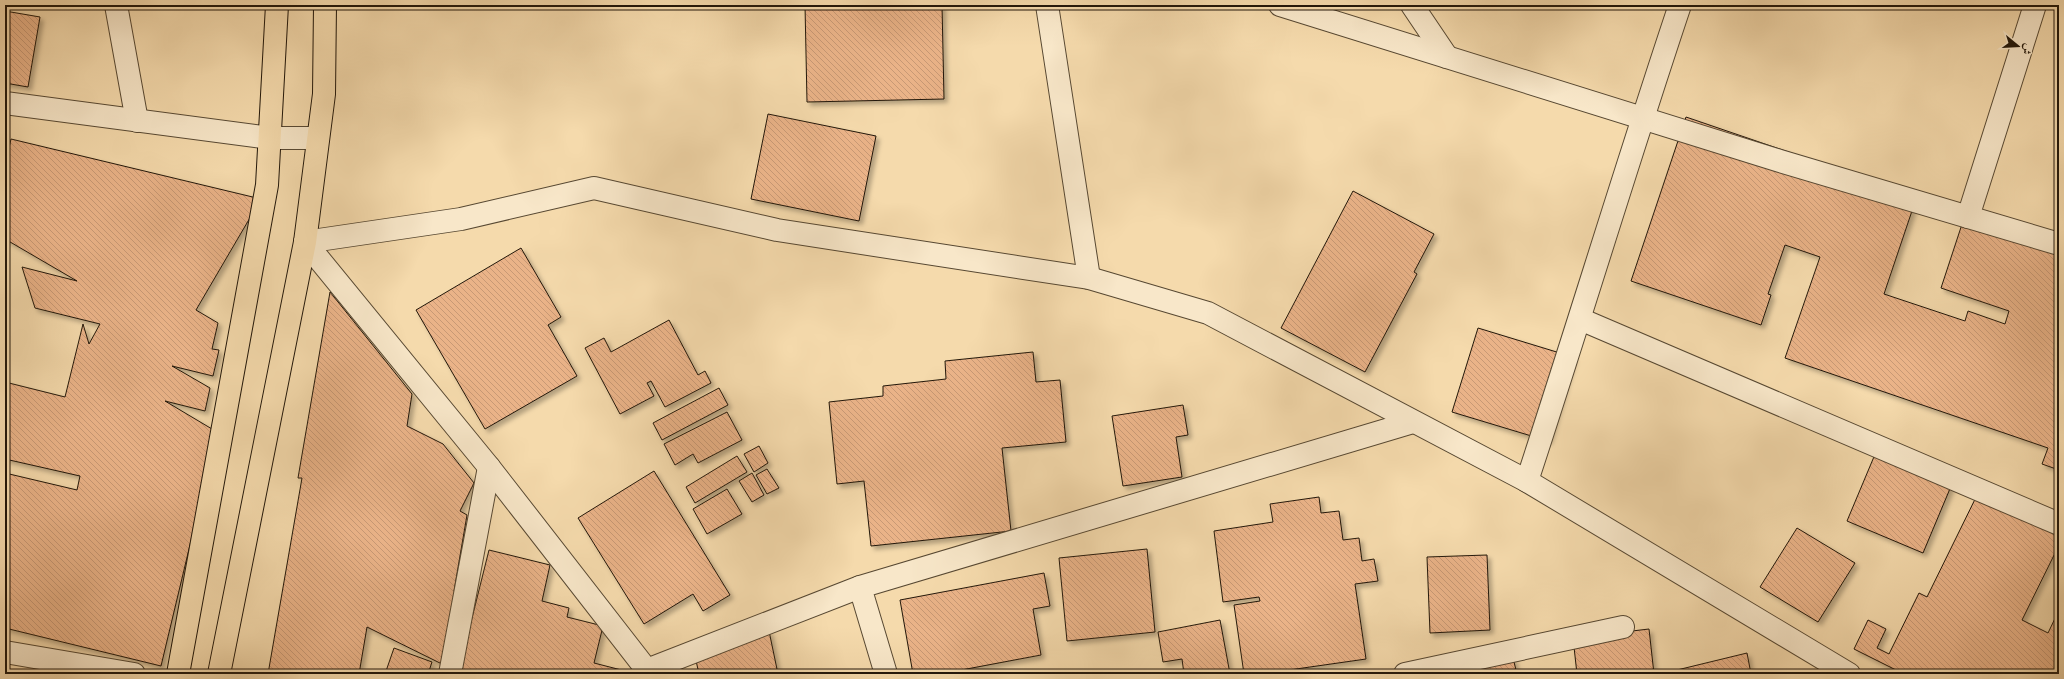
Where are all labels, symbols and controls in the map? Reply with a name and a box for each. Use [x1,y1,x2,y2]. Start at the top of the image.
north arrow [1998,26,2038,66]
text: ش [2017,41,2035,56]

